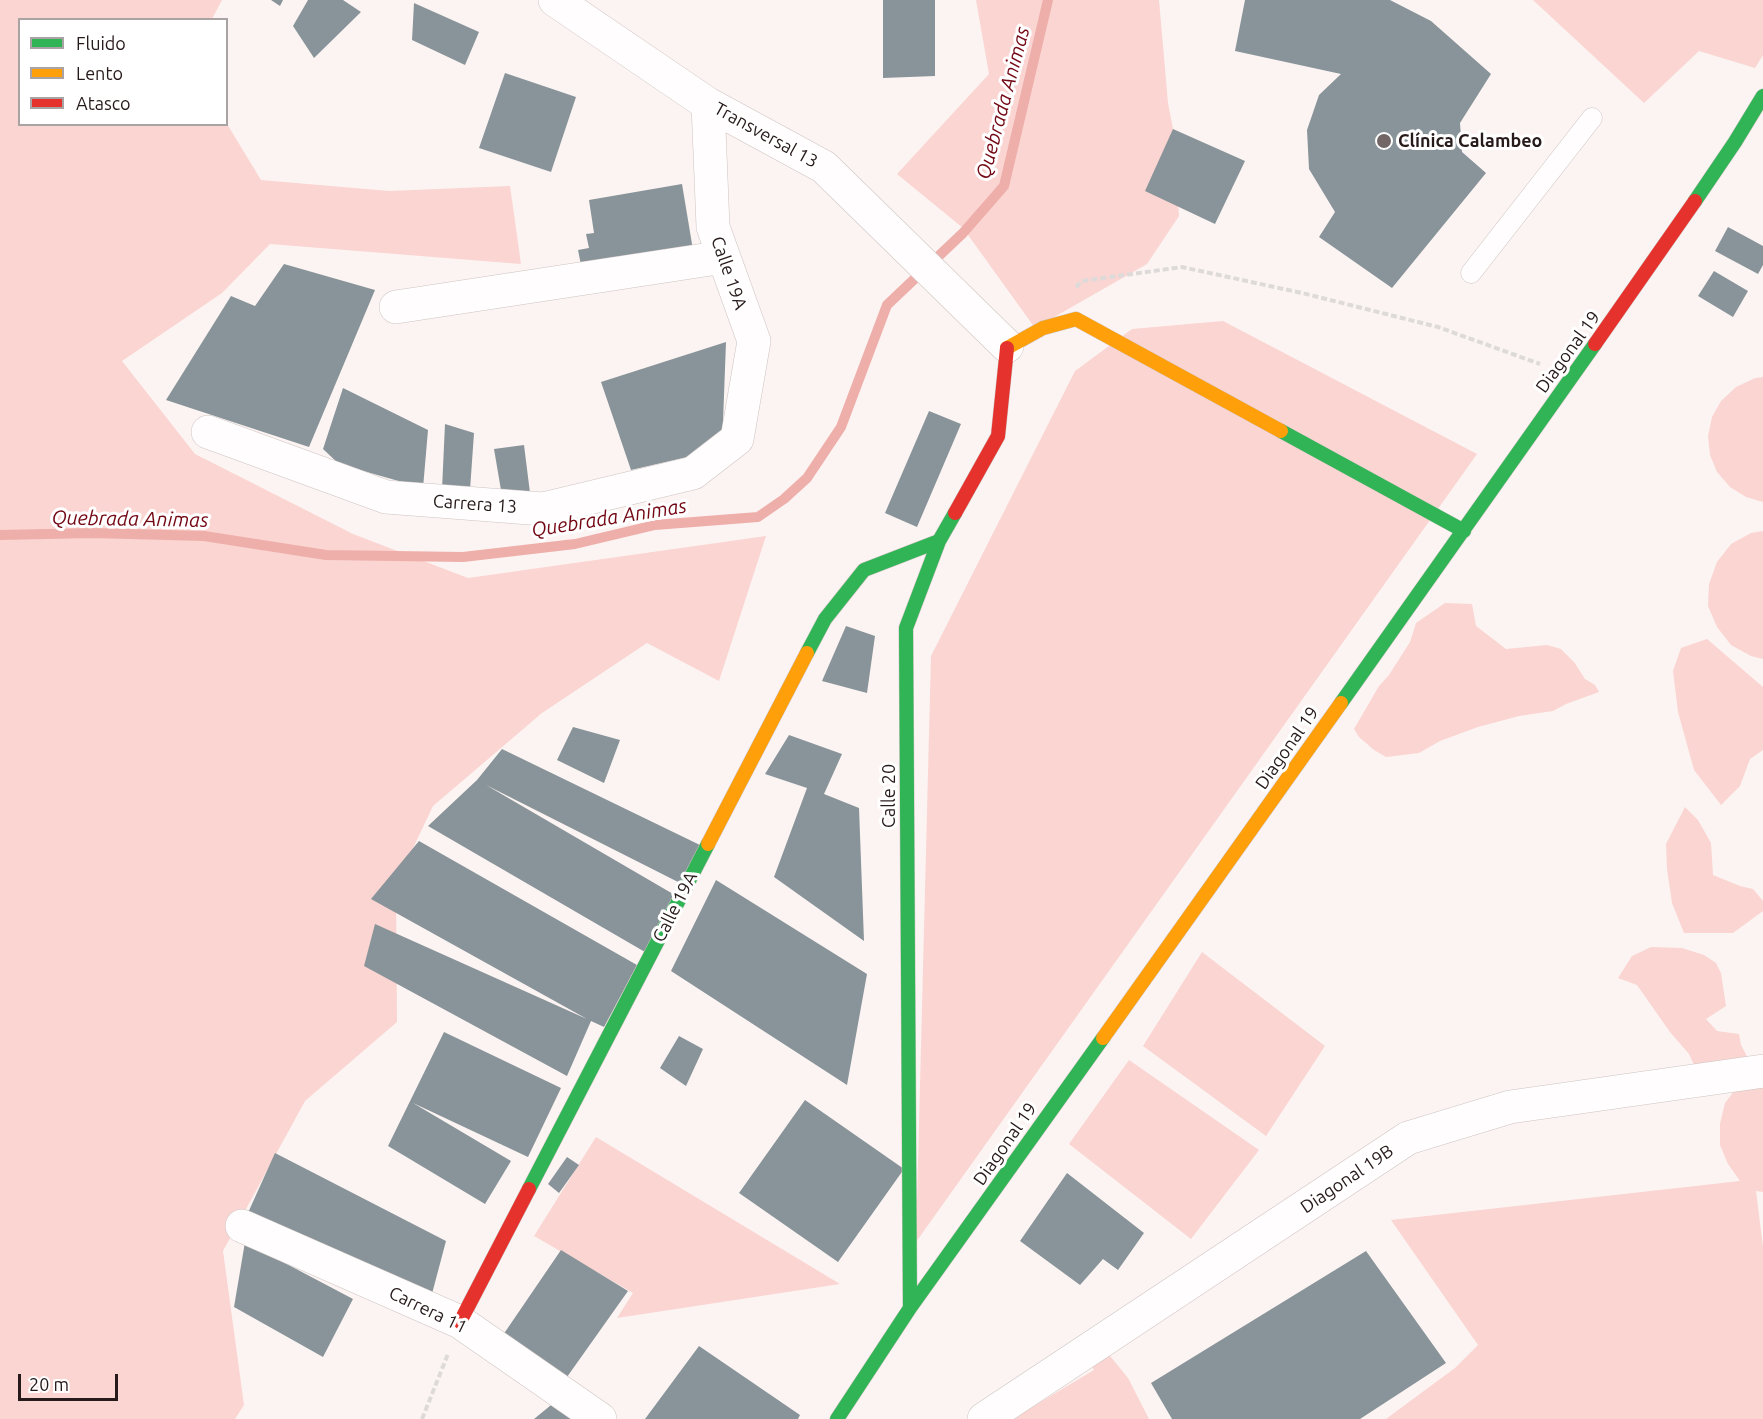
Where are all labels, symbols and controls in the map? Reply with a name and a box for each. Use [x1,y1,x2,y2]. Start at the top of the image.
legend [18,18,228,126]
water label: Quebrada Animas [971,24,1035,182]
text: Fluido [76,33,126,53]
text: Lento [76,63,123,83]
text: Atasco [76,93,131,113]
street label: Transversal 13 [710,98,822,172]
place label: Clínica Calambeo [1398,130,1542,152]
marker: Clínica Calambeo [1375,132,1393,150]
street label: Calle 19A [706,234,752,312]
street label: Diagonal 19 [1531,307,1605,397]
street label: Carrera 13 [432,490,518,518]
water label: Quebrada Animas [530,494,688,542]
water label: Quebrada Animas [51,506,209,532]
street label: Diagonal 19 [1251,703,1323,793]
street label: Calle 20 [878,764,900,828]
street label: Calle 19A [648,868,702,946]
street label: Diagonal 19 [969,1099,1041,1189]
street label: Diagonal 19B [1296,1140,1398,1218]
street label: Carrera 11 [385,1282,471,1338]
scale bar [21,1362,122,1400]
text: 20 m [29,1374,69,1394]

